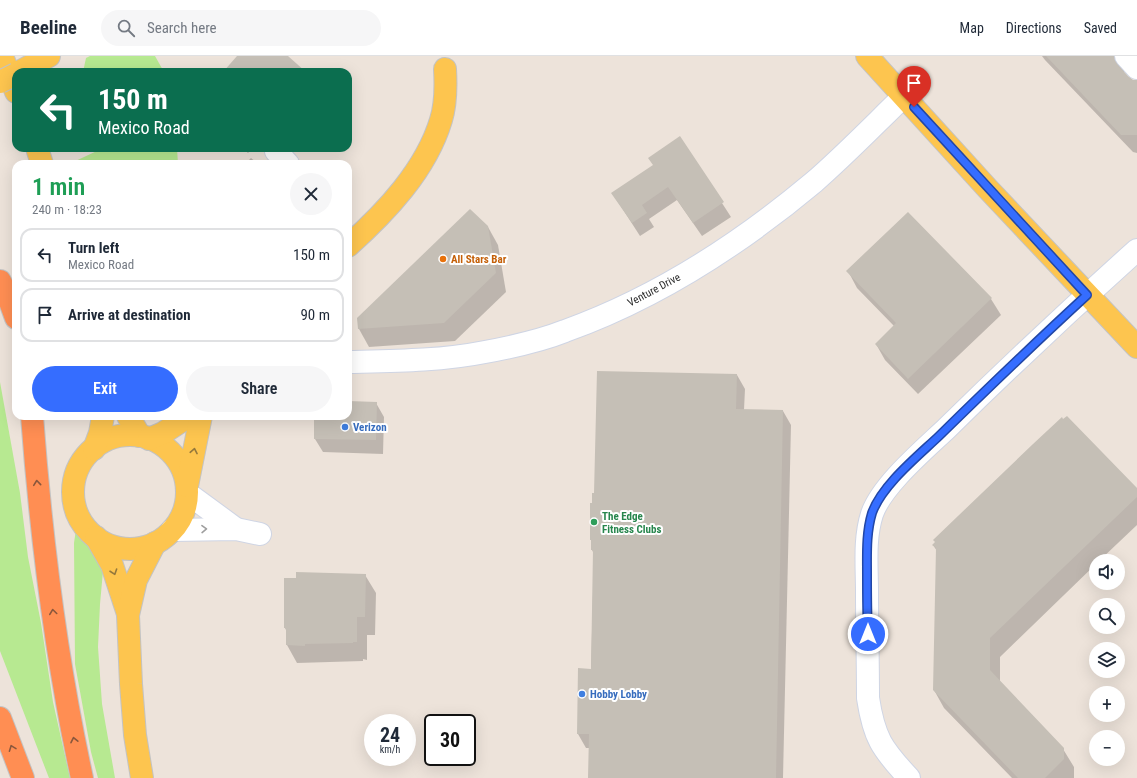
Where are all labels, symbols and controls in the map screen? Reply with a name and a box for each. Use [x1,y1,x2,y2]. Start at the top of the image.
search box [101,10,381,46]
text: Beeline [20,16,77,39]
icon: search [115,17,137,39]
text: Search here [147,19,217,37]
text: Map [960,20,984,36]
text: Directions [1006,20,1062,36]
text: Saved [1084,20,1117,36]
pin [897,66,931,107]
icon: arrive [903,72,925,94]
text: 150 m [98,83,168,116]
icon: left [32,84,84,136]
text: Mexico Road [98,117,190,138]
text: 1 min [32,173,85,201]
button: close [290,173,332,215]
text: 240 m · 18:23 [32,202,102,217]
text: Turn left [68,239,119,257]
icon: left [34,244,56,266]
text: 150 m [293,246,330,264]
place label: All Stars Bar [451,253,507,266]
marker: All Stars Bar [438,254,448,264]
text: Mexico Road [68,257,134,272]
street label: Venture Drive [625,271,683,309]
icon: arrive [34,304,56,326]
text: Arrive at destination [68,306,191,324]
text: 90 m [300,306,330,324]
button: Exit [32,366,178,412]
button: Share [186,366,332,412]
place label: Verizon [353,421,387,434]
marker: Verizon [340,422,350,432]
one-way arrow [189,448,197,455]
one-way arrow [33,480,42,486]
place label: The Edge Fitness Clubs [602,510,661,536]
marker: The Edge Fitness Clubs [589,517,599,527]
one-way arrow [201,525,207,534]
map controls [1089,554,1125,766]
button: sound [1089,554,1125,590]
one-way arrow [109,568,118,575]
button: search [1089,598,1125,634]
one-way arrow [49,609,58,615]
position arrow [847,613,889,655]
button: layers [1089,642,1125,678]
button: + [1089,686,1125,722]
place label: Hobby Lobby [590,688,647,701]
marker: Hobby Lobby [577,689,587,699]
speed limit sign: 30 [424,714,476,766]
text: 24 [380,723,400,747]
button: − [1089,730,1125,766]
one-way arrow [70,737,78,743]
text: km/h [380,744,400,755]
one-way arrow [8,745,16,752]

